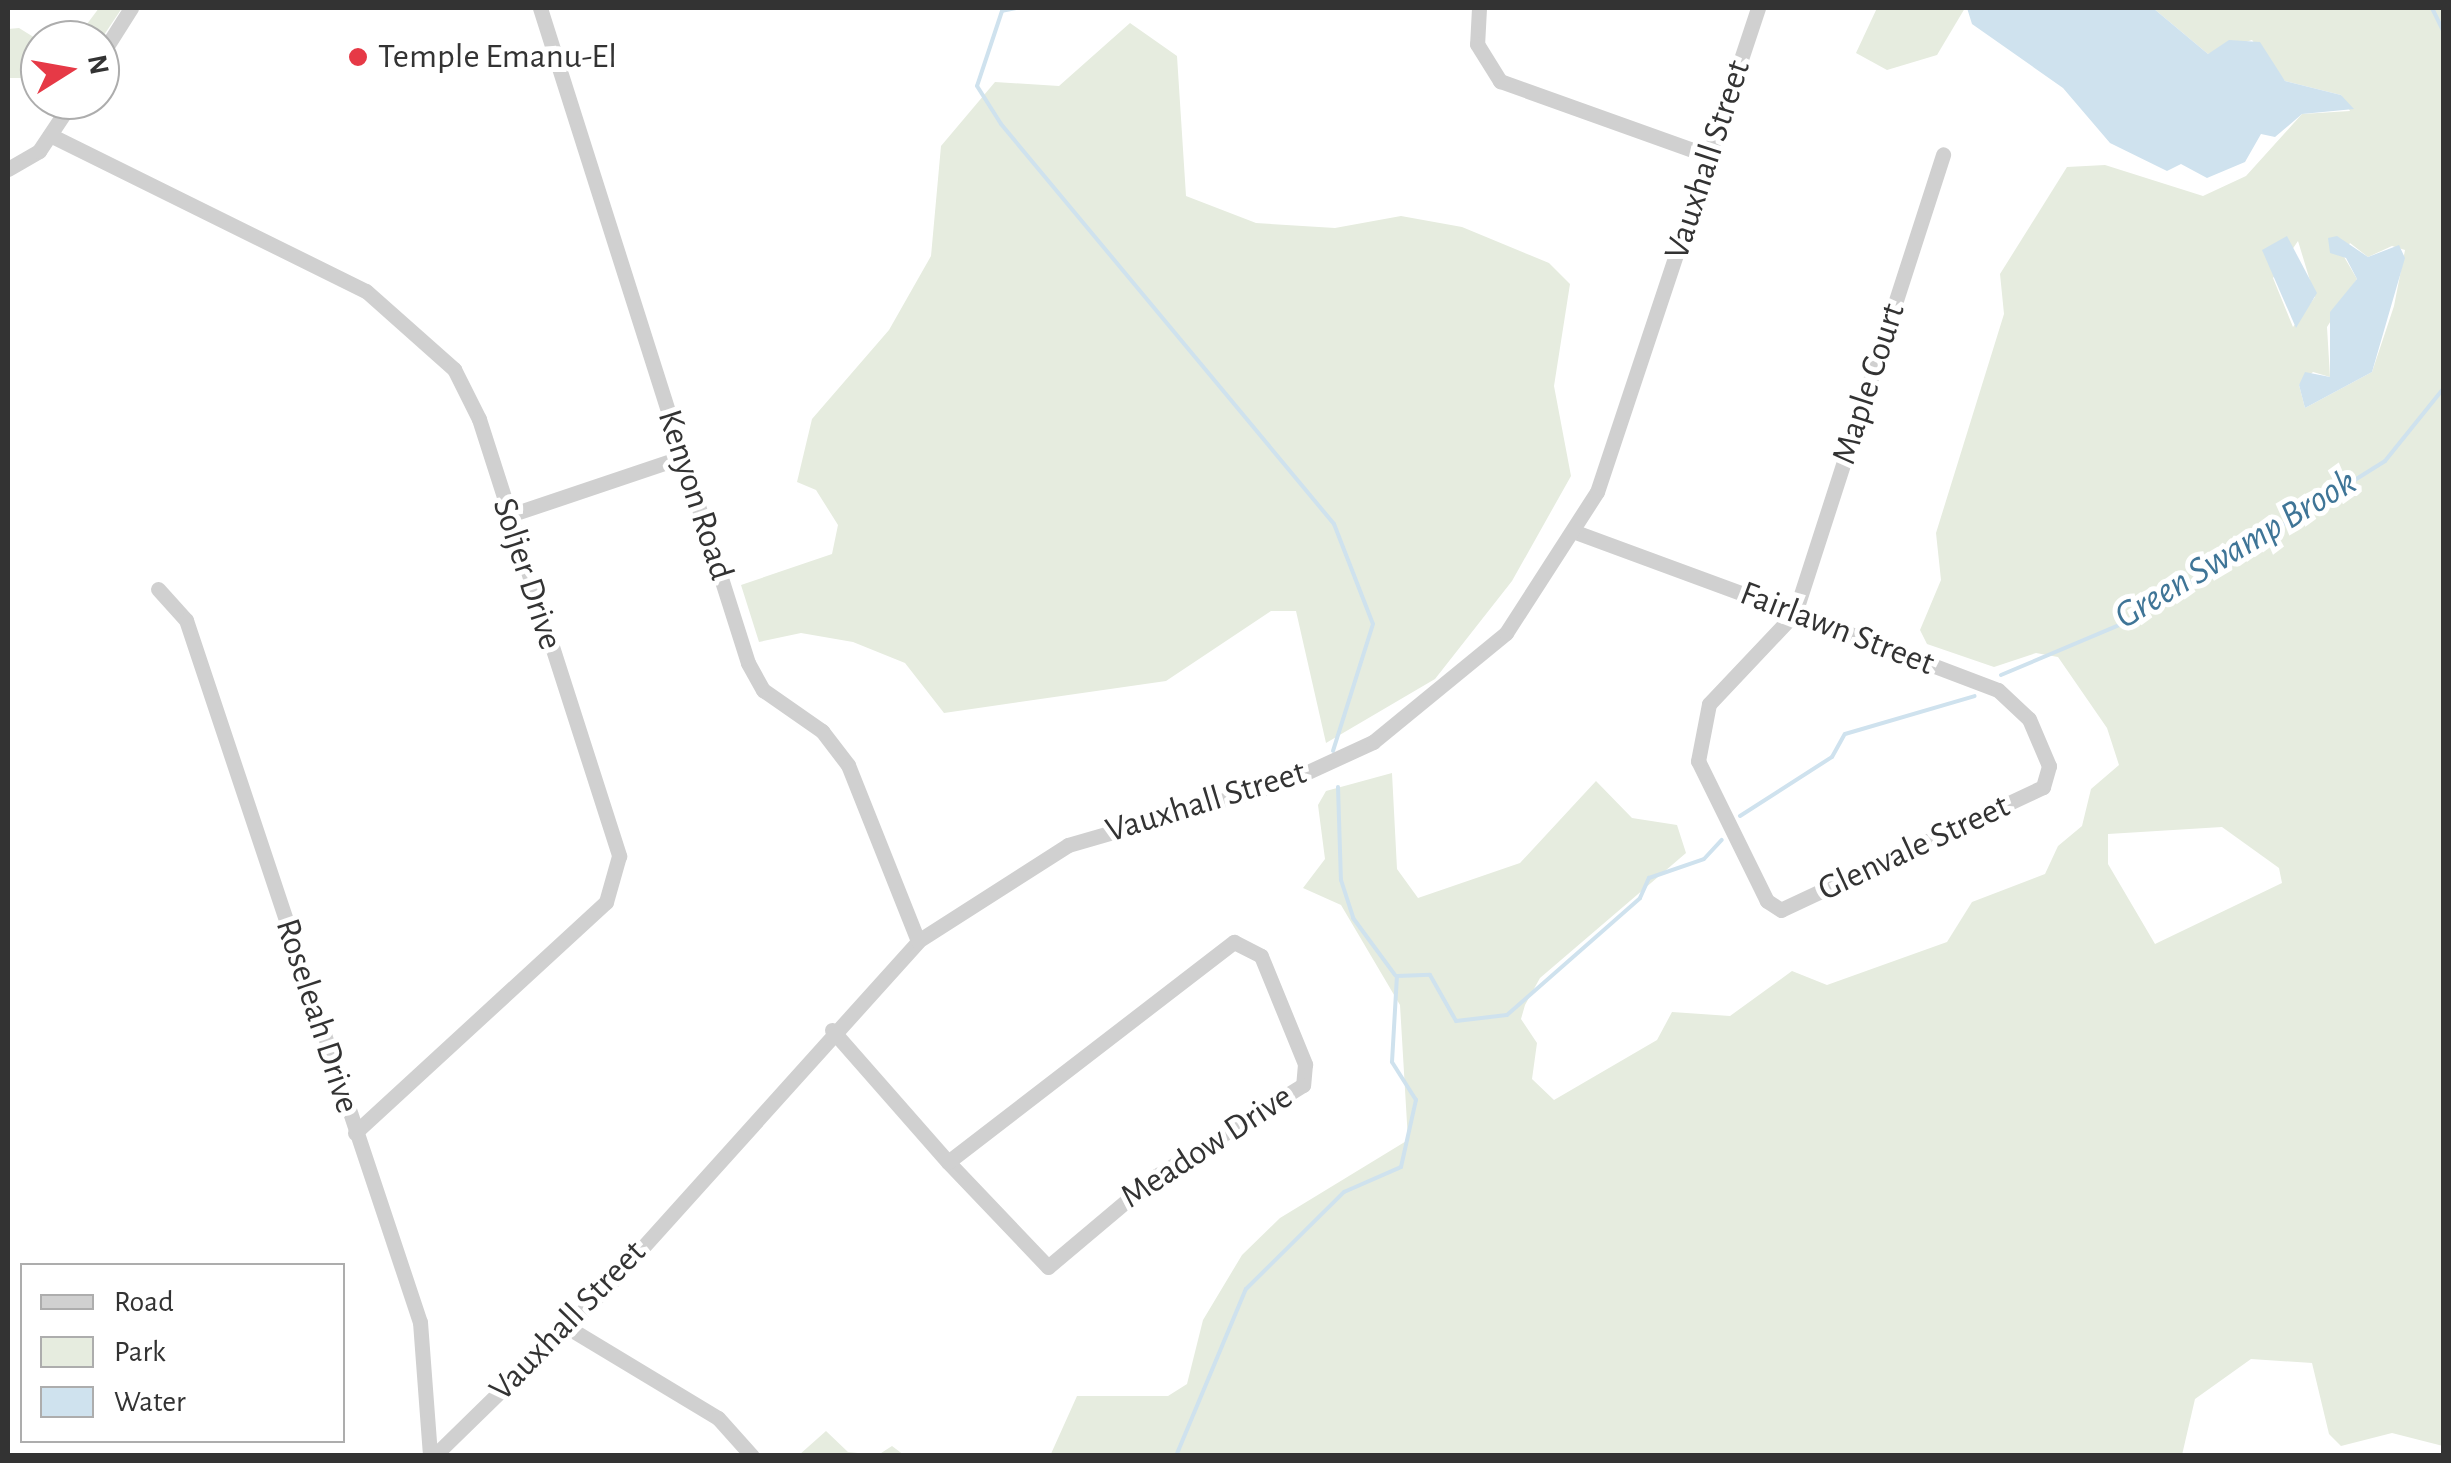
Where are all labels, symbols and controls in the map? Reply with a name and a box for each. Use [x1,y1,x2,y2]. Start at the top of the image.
north arrow [20,20,120,120]
place label: Temple Emanu-El [378,36,617,78]
marker: Temple Emanu-El [347,46,369,68]
text: N [82,52,113,77]
street label: Vauxhall Street [1656,55,1760,265]
street label: Maple Court [1823,298,1915,470]
street label: Kenyon Road [648,405,742,585]
water label: Green Swamp Brook [2107,460,2365,640]
street label: Soljer Drive [483,493,571,655]
street label: Fairlawn Street [1734,573,1940,685]
street label: Vauxhall Street [1101,752,1311,852]
street label: Glenvale Street [1812,785,2016,911]
street label: Roseleah Drive [266,913,368,1119]
street label: Meadow Drive [1113,1076,1301,1218]
street label: Vauxhall Street [481,1232,655,1410]
legend [20,1263,345,1443]
text: Road [114,1287,174,1317]
text: Park [114,1337,166,1367]
text: Water [114,1387,186,1417]

